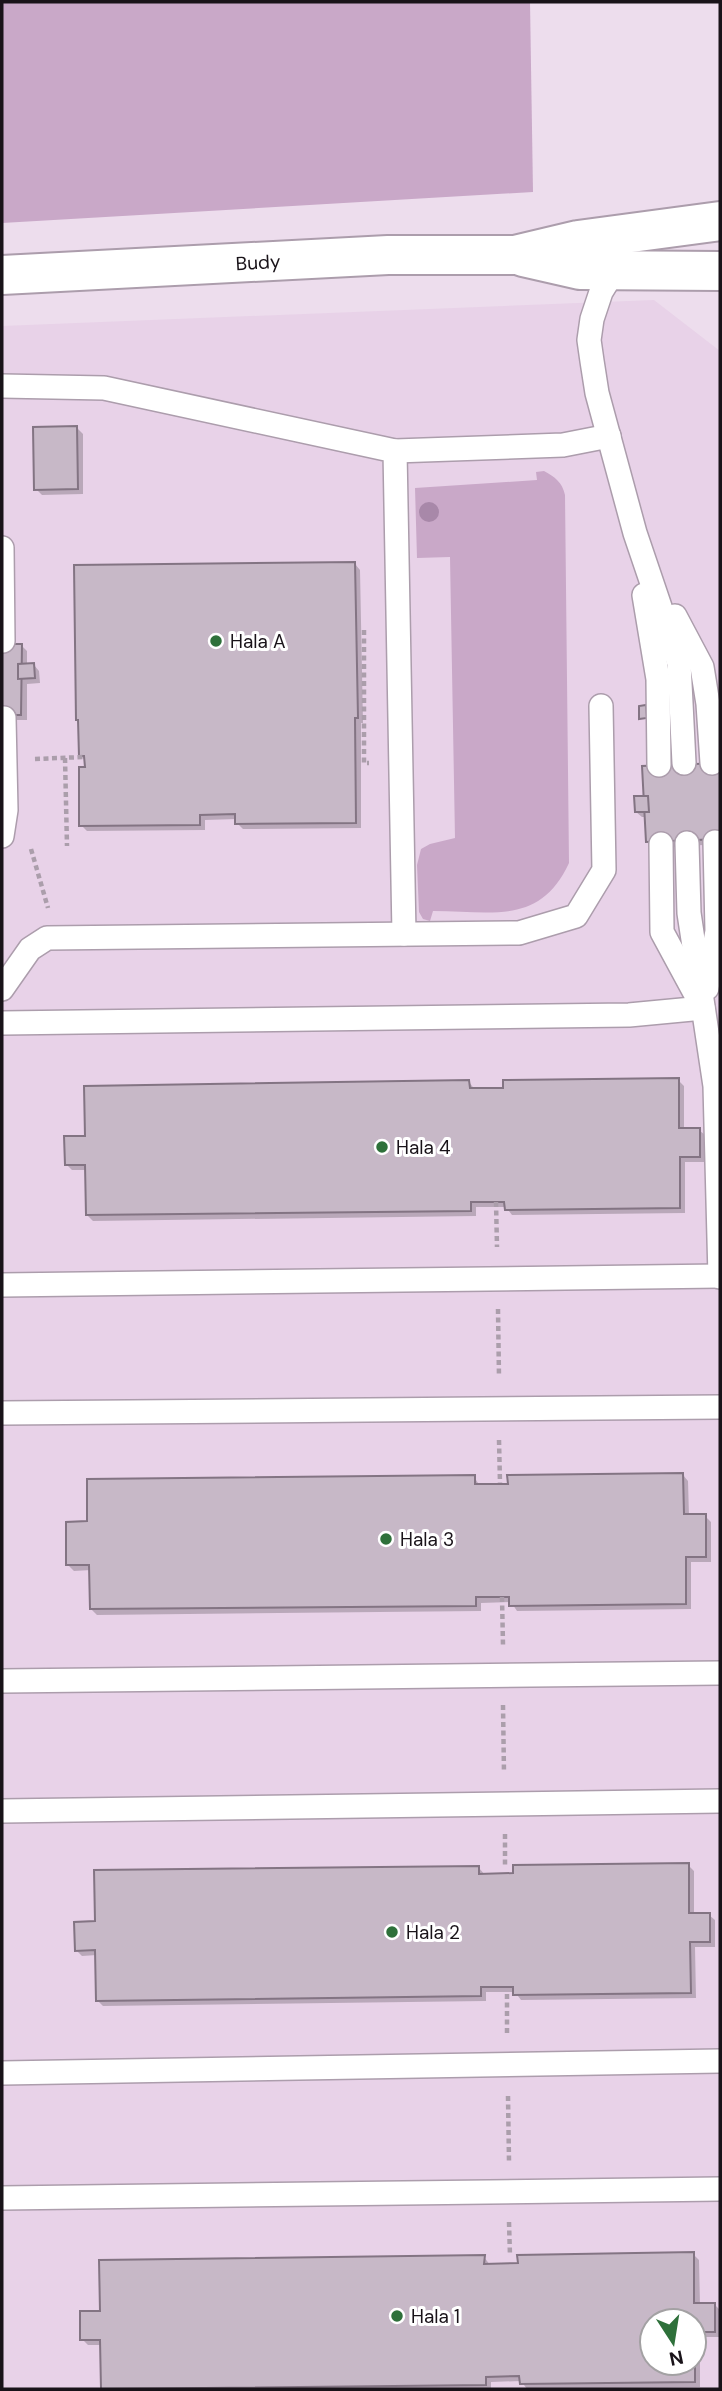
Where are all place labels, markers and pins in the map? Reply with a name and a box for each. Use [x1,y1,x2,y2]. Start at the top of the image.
place label: Hala A [230,629,286,654]
marker: Hala A [208,633,224,649]
place label: Hala 4 [396,1135,450,1160]
marker: Hala 4 [374,1139,390,1155]
place label: Hala 3 [400,1527,454,1552]
marker: Hala 3 [378,1531,394,1547]
place label: Hala 2 [406,1920,460,1945]
marker: Hala 2 [384,1924,400,1940]
place label: Hala 1 [411,2304,460,2329]
marker: Hala 1 [389,2308,405,2324]

